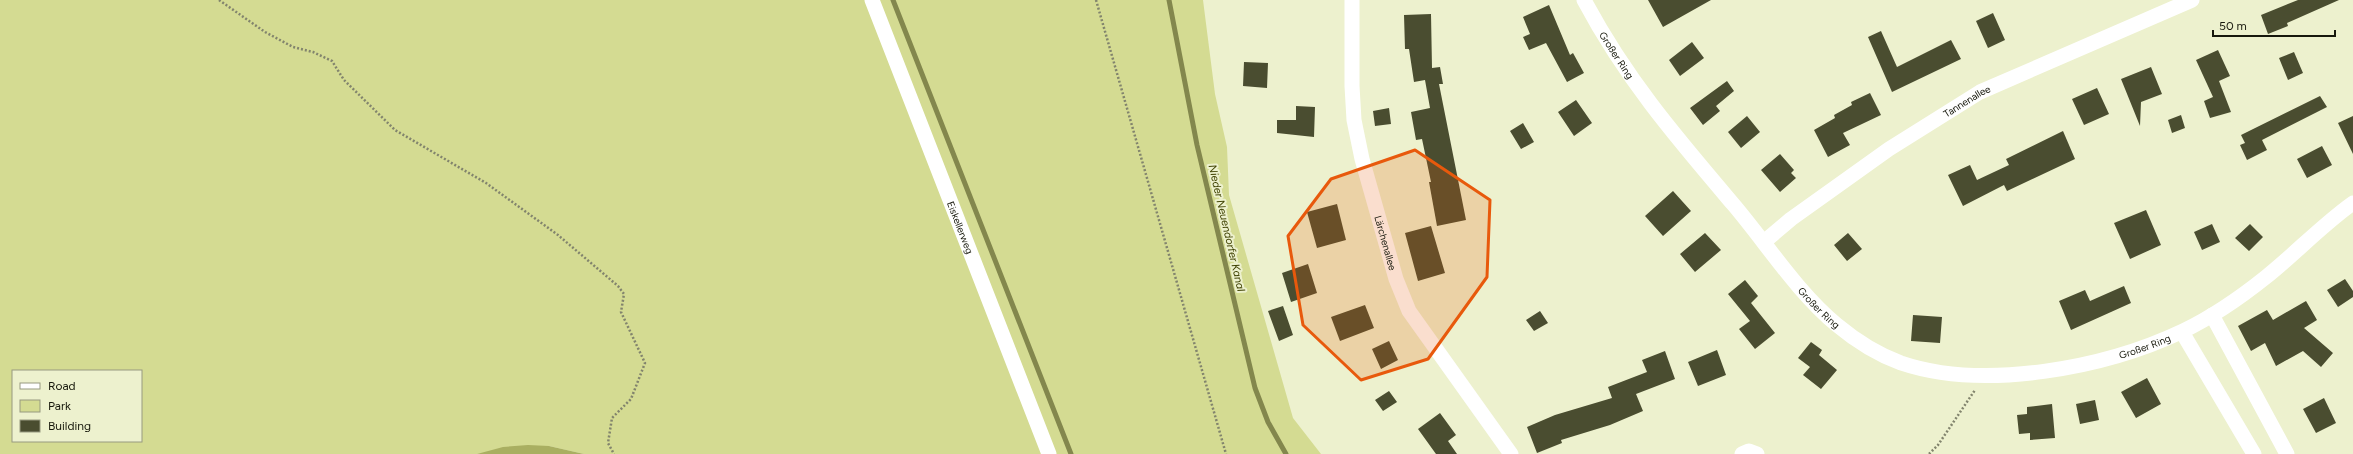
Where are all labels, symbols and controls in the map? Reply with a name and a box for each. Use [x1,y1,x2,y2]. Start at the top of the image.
scale bar [2213,12,2335,38]
text: 50 m [2219,19,2247,33]
street label: Großer Ring [1596,29,1637,82]
street label: Tannenallee [1941,82,1993,120]
water label: Nieder Neuendorfer Kanal [1206,163,1248,293]
street label: Eiskellerweg [944,199,976,256]
street label: Lärchenallee [1371,214,1399,272]
street label: Großer Ring [1795,284,1842,332]
street label: Großer Ring [2117,331,2173,362]
legend [12,370,142,442]
text: Road [48,379,76,393]
text: Park [48,399,71,413]
text: Building [48,419,91,433]

